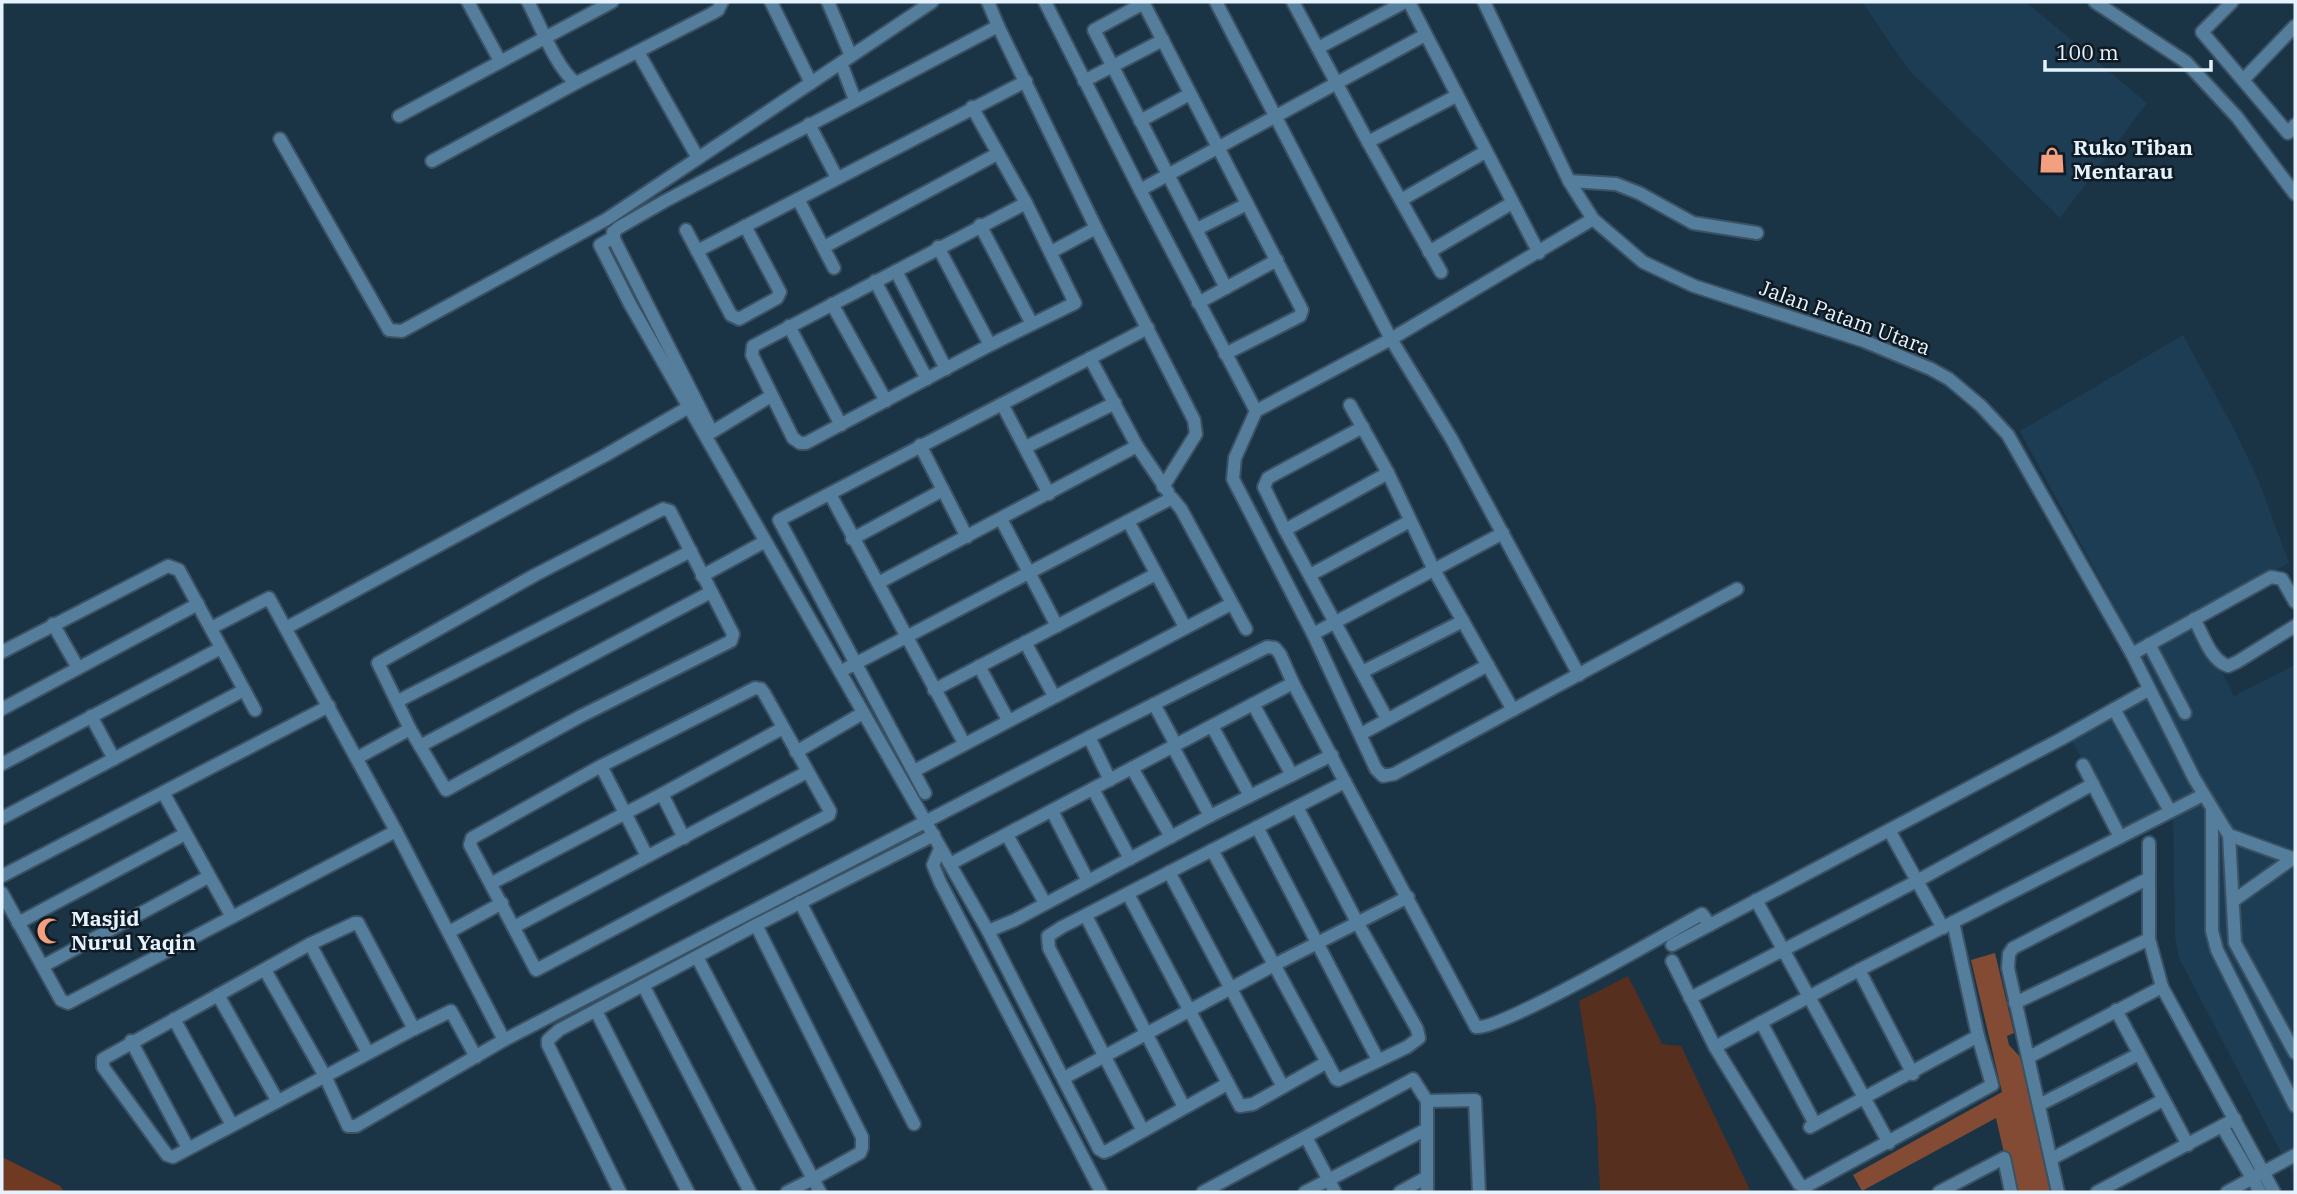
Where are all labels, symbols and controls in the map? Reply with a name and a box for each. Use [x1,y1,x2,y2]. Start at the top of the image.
scale bar [2045,28,2211,72]
text: 100 m [2056,38,2119,66]
place label: Ruko Tiban Mentarau [2073,133,2193,185]
shop icon: Ruko Tiban Mentarau [2037,145,2067,175]
street label: Jalan Patam Utara [1756,273,1935,361]
place label: Masjid Nurul Yaqin [71,904,196,956]
mosque icon: Masjid Nurul Yaqin [35,916,65,946]

